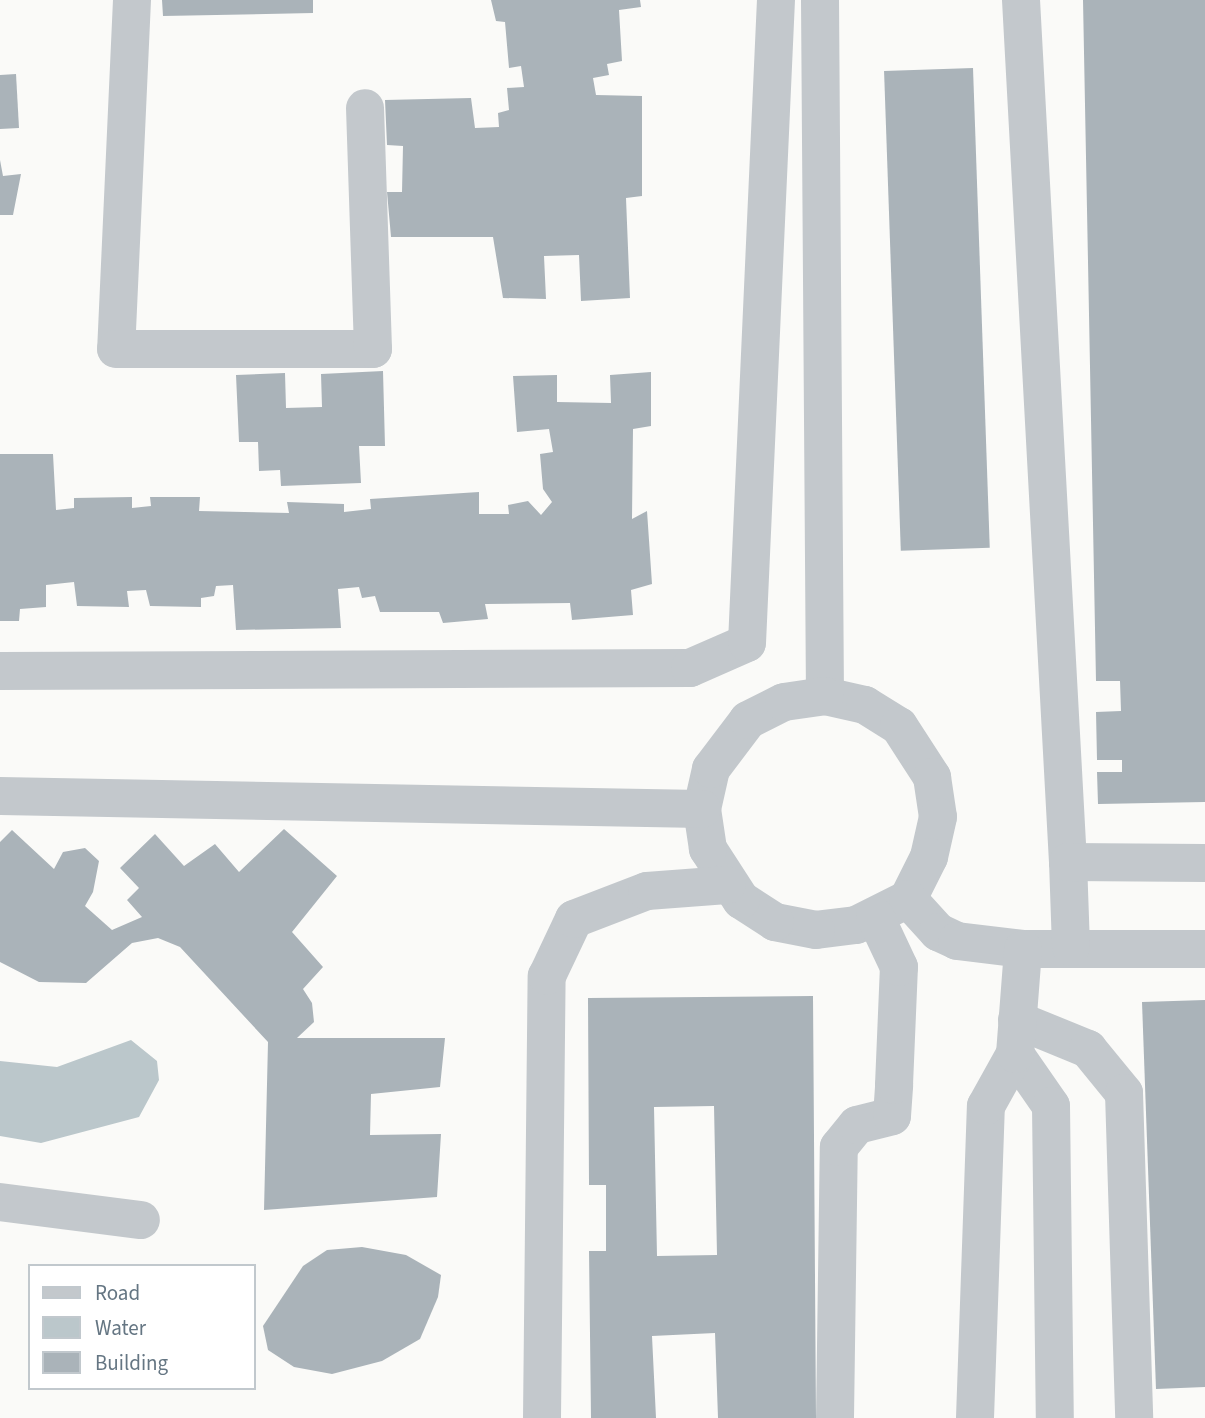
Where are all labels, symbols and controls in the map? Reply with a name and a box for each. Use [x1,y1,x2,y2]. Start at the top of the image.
legend [28,1264,256,1390]
text: Road [95,1278,140,1308]
text: Water [95,1313,146,1343]
text: Building [95,1348,168,1378]

